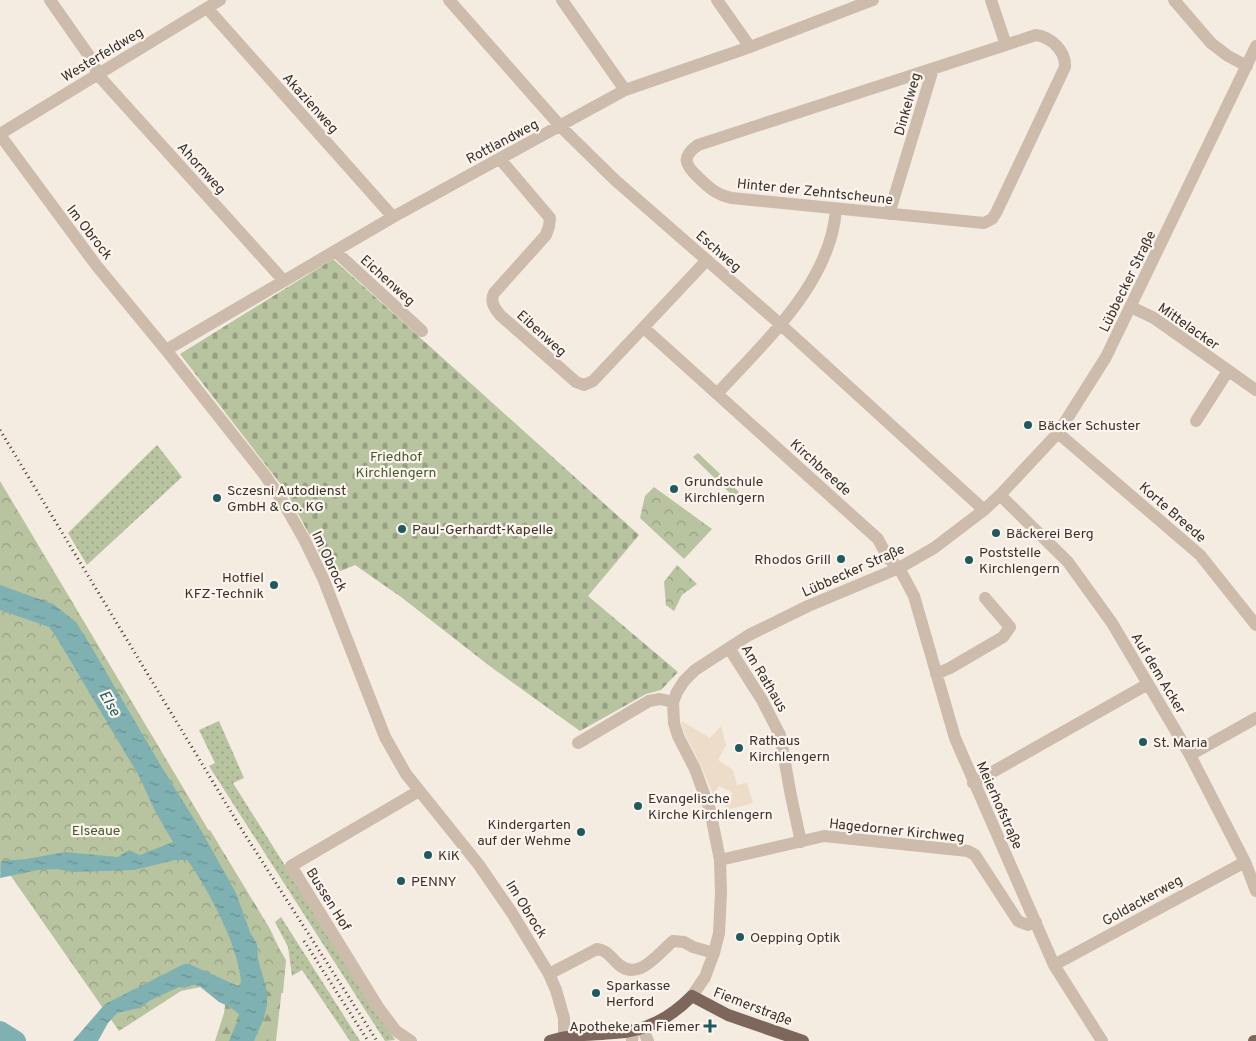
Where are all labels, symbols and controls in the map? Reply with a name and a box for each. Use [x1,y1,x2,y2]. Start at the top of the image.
street label: Westerfeldweg [59,24,147,86]
street label: Akazienweg [278,70,341,138]
street label: Dinkelweg [891,71,926,138]
street label: Rottlandweg [464,116,542,168]
street label: Ahornweg [173,140,229,198]
street label: Hinter der Zehntscheune [736,176,894,209]
street label: Im Obrock [62,202,115,264]
street label: Eschweg [692,228,744,277]
street label: Lübbecker Straße [1096,228,1160,335]
street label: Eichenweg [356,252,418,310]
street label: Mittelacker [1154,300,1223,355]
street label: Eibenweg [513,307,569,361]
place label: Bäcker Schuster [1038,418,1141,435]
marker: Bäcker Schuster [1022,419,1034,431]
street label: Kirchbreede [786,436,854,500]
park label: Friedhof Kirchlengern [356,449,436,482]
place label: Grundschule Kirchlengern [684,474,765,507]
street label: Korte Breede [1135,479,1209,547]
place label: Sczesni Autodienst GmbH & Co. KG [227,483,346,516]
marker: Grundschule Kirchlengern [668,483,680,495]
marker: Sczesni Autodienst GmbH & Co. KG [211,492,223,504]
place label: Paul-Gerhardt-Kapelle [412,522,553,539]
marker: Paul-Gerhardt-Kapelle [396,523,408,535]
place label: Bäckerei Berg [1006,526,1094,543]
marker: Bäckerei Berg [990,527,1002,539]
street label: Im Obrock [307,529,350,595]
street label: Lübbecker Straße [800,541,908,602]
place label: Poststelle Kirchlengern [979,545,1060,578]
place label: Rhodos Grill [754,552,831,569]
marker: Rhodos Grill [835,553,847,565]
marker: Poststelle Kirchlengern [963,554,975,566]
place label: Hotfiel KFZ-Technik [185,570,264,603]
marker: Hotfiel KFZ-Technik [268,579,280,591]
street label: Auf dem Acker [1127,630,1189,718]
street label: Am Rathaus [737,642,791,716]
water label: Else [94,687,124,720]
place label: Rathaus Kirchlengern [749,733,830,766]
place label: St. Maria [1153,735,1207,752]
marker: St. Maria [1137,736,1149,748]
marker: Rathaus Kirchlengern [733,742,745,754]
street label: Meierhofstraße [972,759,1026,852]
place label: Evangelische Kirche Kirchlengern [648,791,773,824]
marker: Evangelische Kirche Kirchlengern [632,800,644,812]
street label: Hagedorner Kirchweg [828,816,965,847]
place label: Kindergarten auf der Wehme [477,817,571,850]
park label: Elseaue [72,823,120,840]
marker: Kindergarten auf der Wehme [575,826,587,838]
place label: KiK [438,848,460,865]
marker: KiK [422,849,434,861]
street label: Bussen Hof [302,865,354,935]
street label: Goldackerweg [1100,872,1186,930]
place label: PENNY [411,874,457,891]
marker: PENNY [395,875,407,887]
street label: Im Obrock [501,878,550,942]
place label: Oepping Optik [750,930,840,947]
marker: Oepping Optik [734,931,746,943]
place label: Sparkasse Herford [606,978,670,1011]
street label: Fiemerstraße [711,985,794,1030]
marker: Sparkasse Herford [590,987,602,999]
place label: Apotheke am Fiemer [569,1019,701,1036]
marker: Apotheke am Fiemer [704,1020,716,1032]

